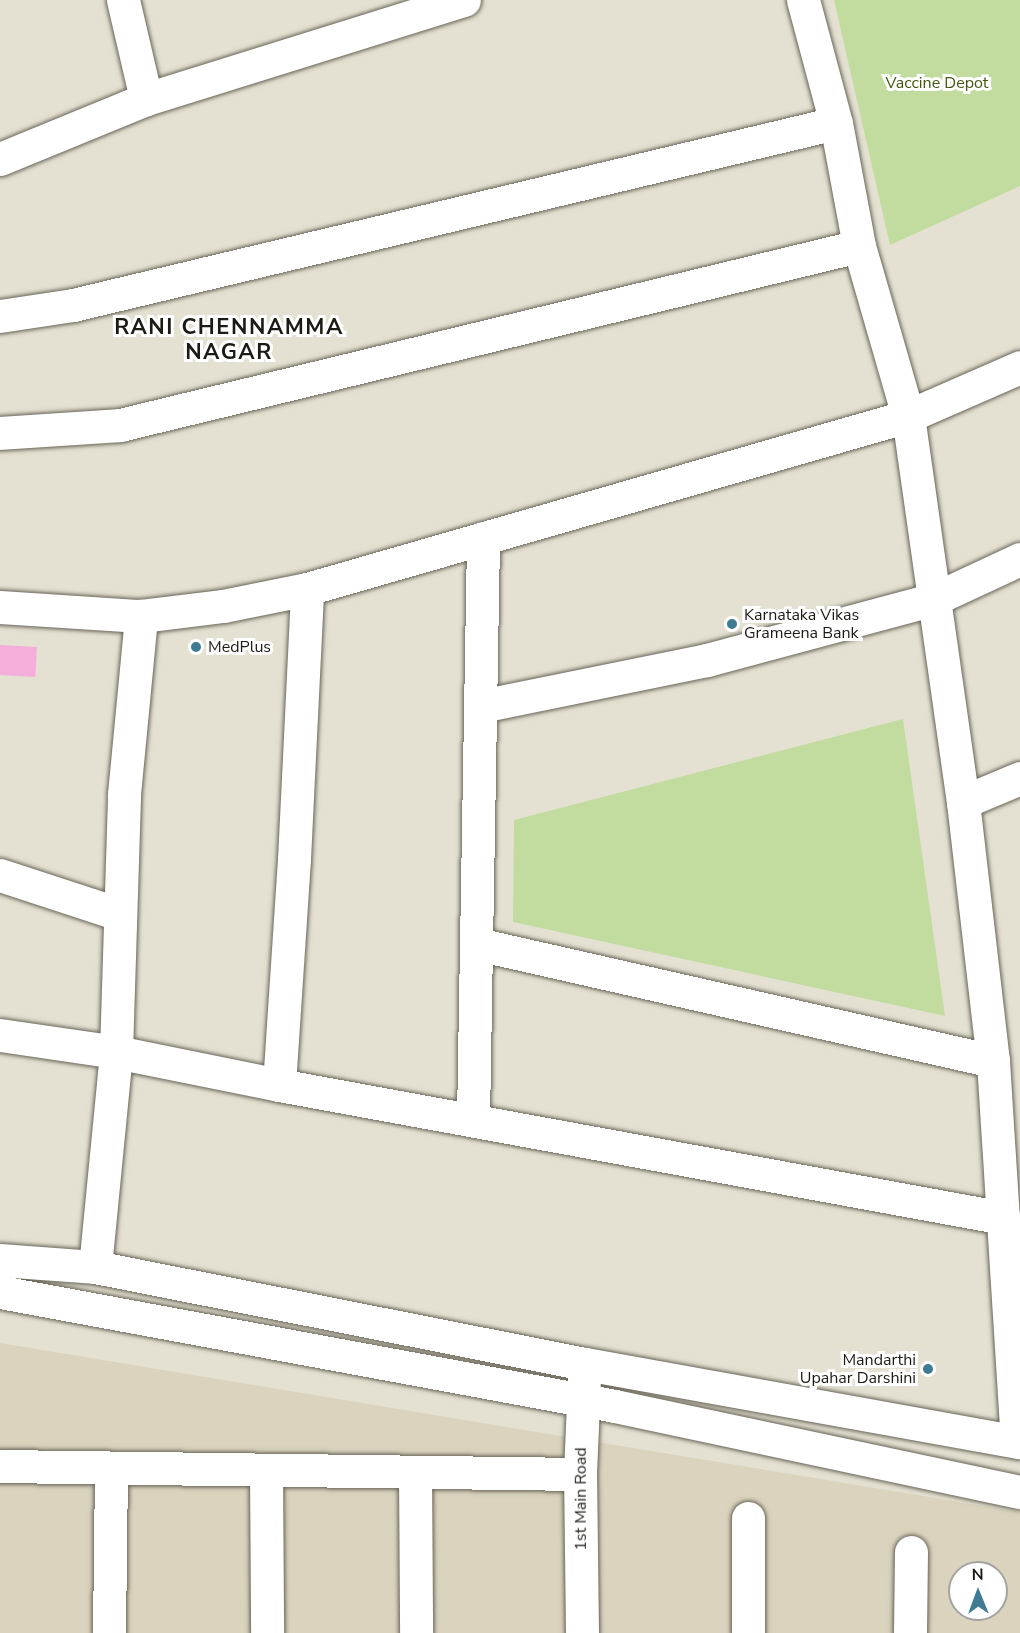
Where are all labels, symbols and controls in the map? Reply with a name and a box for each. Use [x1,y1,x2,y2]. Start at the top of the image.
park label: Vaccine Depot [886,73,988,93]
district label: RANI CHENNAMMA NAGAR [114,314,344,366]
place label: Karnataka Vikas Grameena Bank [744,605,859,643]
marker: Karnataka Vikas Grameena Bank [725,617,739,631]
place label: MedPlus [208,637,271,657]
marker: MedPlus [189,640,203,654]
place label: Mandarthi Upahar Darshini [800,1350,916,1388]
marker: Mandarthi Upahar Darshini [921,1362,935,1376]
street label: 1st Main Road [571,1447,591,1551]
north arrow [948,1561,1008,1621]
text: N [972,1564,984,1586]

